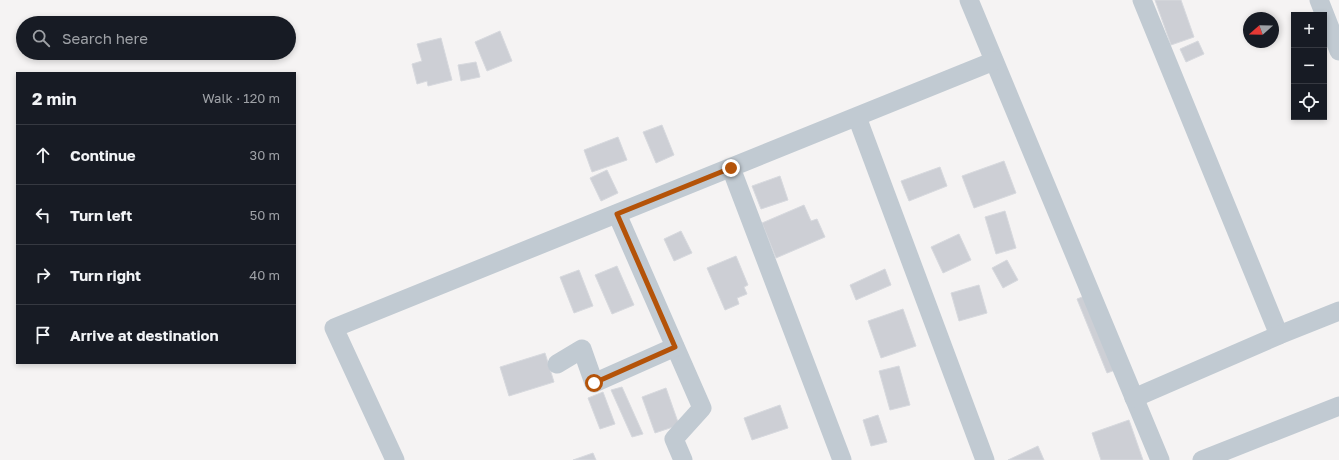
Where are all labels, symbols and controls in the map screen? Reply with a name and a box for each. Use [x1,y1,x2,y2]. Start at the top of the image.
north arrow [1243,12,1279,48]
map controls [1291,12,1327,120]
button: + [1291,12,1327,48]
search box [16,16,296,60]
icon: search [30,27,52,49]
text: Search here [62,29,148,47]
button: − [1291,48,1327,84]
button: locate [1291,84,1327,120]
text: 2 min [32,88,76,109]
text: Walk · 120 m [202,90,280,106]
icon: ahead [32,144,54,166]
text: Continue [70,146,136,164]
text: 30 m [250,147,280,163]
route end [722,159,740,177]
icon: left [32,204,54,226]
text: Turn left [70,206,132,224]
text: 50 m [250,207,280,223]
icon: right [32,264,54,286]
text: Turn right [70,266,141,284]
text: 40 m [249,267,280,283]
icon: arrive [32,324,54,346]
text: Arrive at destination [70,326,219,344]
route start [585,374,603,392]

